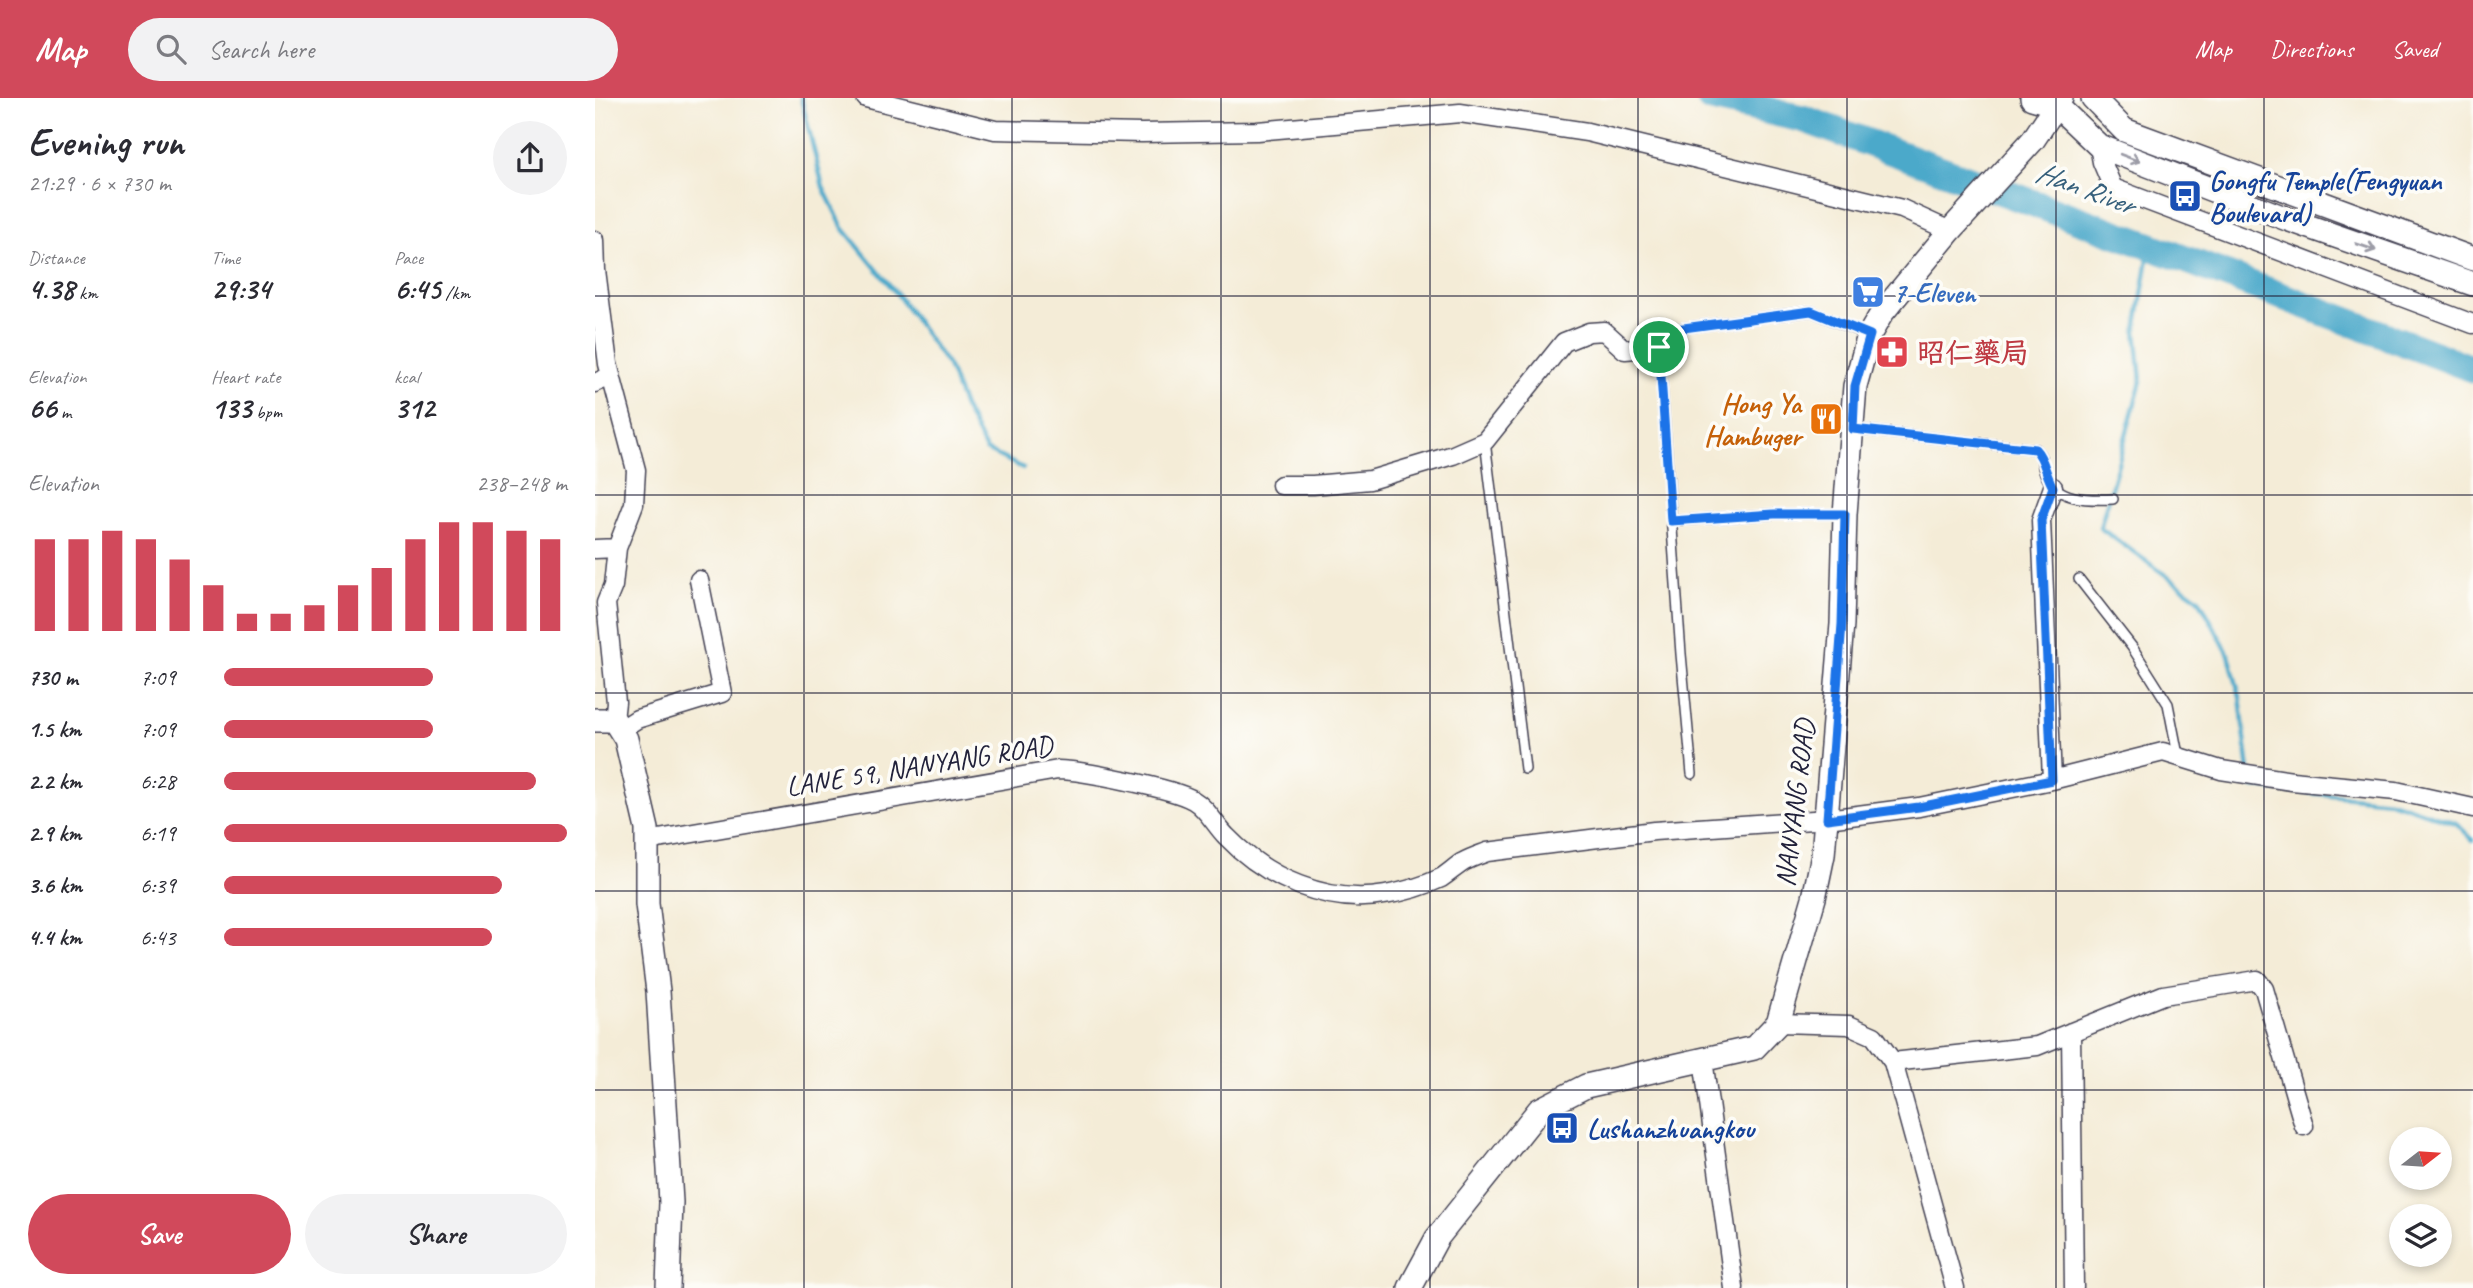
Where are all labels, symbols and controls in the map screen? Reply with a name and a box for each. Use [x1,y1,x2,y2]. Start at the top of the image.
search box [128,18,618,81]
text: Map [35,28,86,70]
icon: search [152,30,190,68]
text: Search here [208,33,314,66]
text: Map [2195,34,2232,64]
text: Directions [2270,34,2353,64]
text: Saved [2391,34,2438,64]
text: Evening run [28,119,184,166]
button: share [493,121,567,195]
one-way arrow [2119,152,2141,165]
water label: Han River [2031,153,2144,225]
place label: Gongfu Temple(Fengyuan Boulevard) [2209,163,2443,230]
text: 21:29 · 6 × 730 m [28,169,171,198]
bus stop icon: Gongfu Temple(Fengyuan Boulevard) [2166,177,2204,215]
one-way arrow [2355,241,2377,254]
text: Distance [28,246,85,270]
text: Time [211,246,240,270]
text: Pace [394,246,423,270]
text: 4.38 [28,270,74,308]
text: 29:34 [211,270,271,308]
text: 6:45 [394,270,441,308]
supermarket icon: 7-Eleven [1849,273,1887,311]
place label: 7-Eleven [1893,275,1978,310]
text: km [74,281,98,305]
text: /km [441,281,470,305]
pin [1629,317,1689,377]
icon: arrive [1640,328,1678,366]
pharmacy icon: 昭仁藥局 [1873,333,1911,371]
place label: 昭仁藥局 [1917,335,2029,370]
text: Elevation [28,365,86,389]
text: Heart rate [211,365,280,389]
text: kcal [394,365,419,389]
place label: Hong Ya Hambuger [1704,386,1804,453]
text: 66 [28,389,56,427]
text: 133 [211,389,252,427]
text: 312 [394,389,435,427]
text: m [56,400,72,424]
text: bpm [252,400,282,424]
restaurant icon: Hong Ya Hambuger [1807,400,1845,438]
text: Elevation [28,469,99,498]
text: 238–248 m [476,469,567,498]
text: 730 m [28,663,78,692]
text: 7:09 [140,663,176,692]
text: 1.5 km [28,715,81,744]
text: 7:09 [140,715,176,744]
street label: NANYANG ROAD [1767,715,1822,888]
street label: LANE 59, NANYANG ROAD [784,727,1057,804]
text: 2.2 km [28,767,82,796]
text: 6:28 [140,767,176,796]
text: 2.9 km [28,819,81,848]
text: 6:19 [140,819,176,848]
text: 3.6 km [28,871,82,900]
text: 6:39 [140,871,176,900]
text: 4.4 km [28,923,82,952]
text: 6:43 [140,923,176,952]
bus stop icon: Lushanzhuangkou [1543,1109,1581,1147]
place label: Lushanzhuangkou [1587,1111,1757,1146]
north arrow [2389,1127,2452,1190]
map controls [2389,1127,2452,1267]
button: Save [28,1194,291,1274]
button: Share [305,1194,567,1274]
button: layers [2389,1204,2452,1267]

